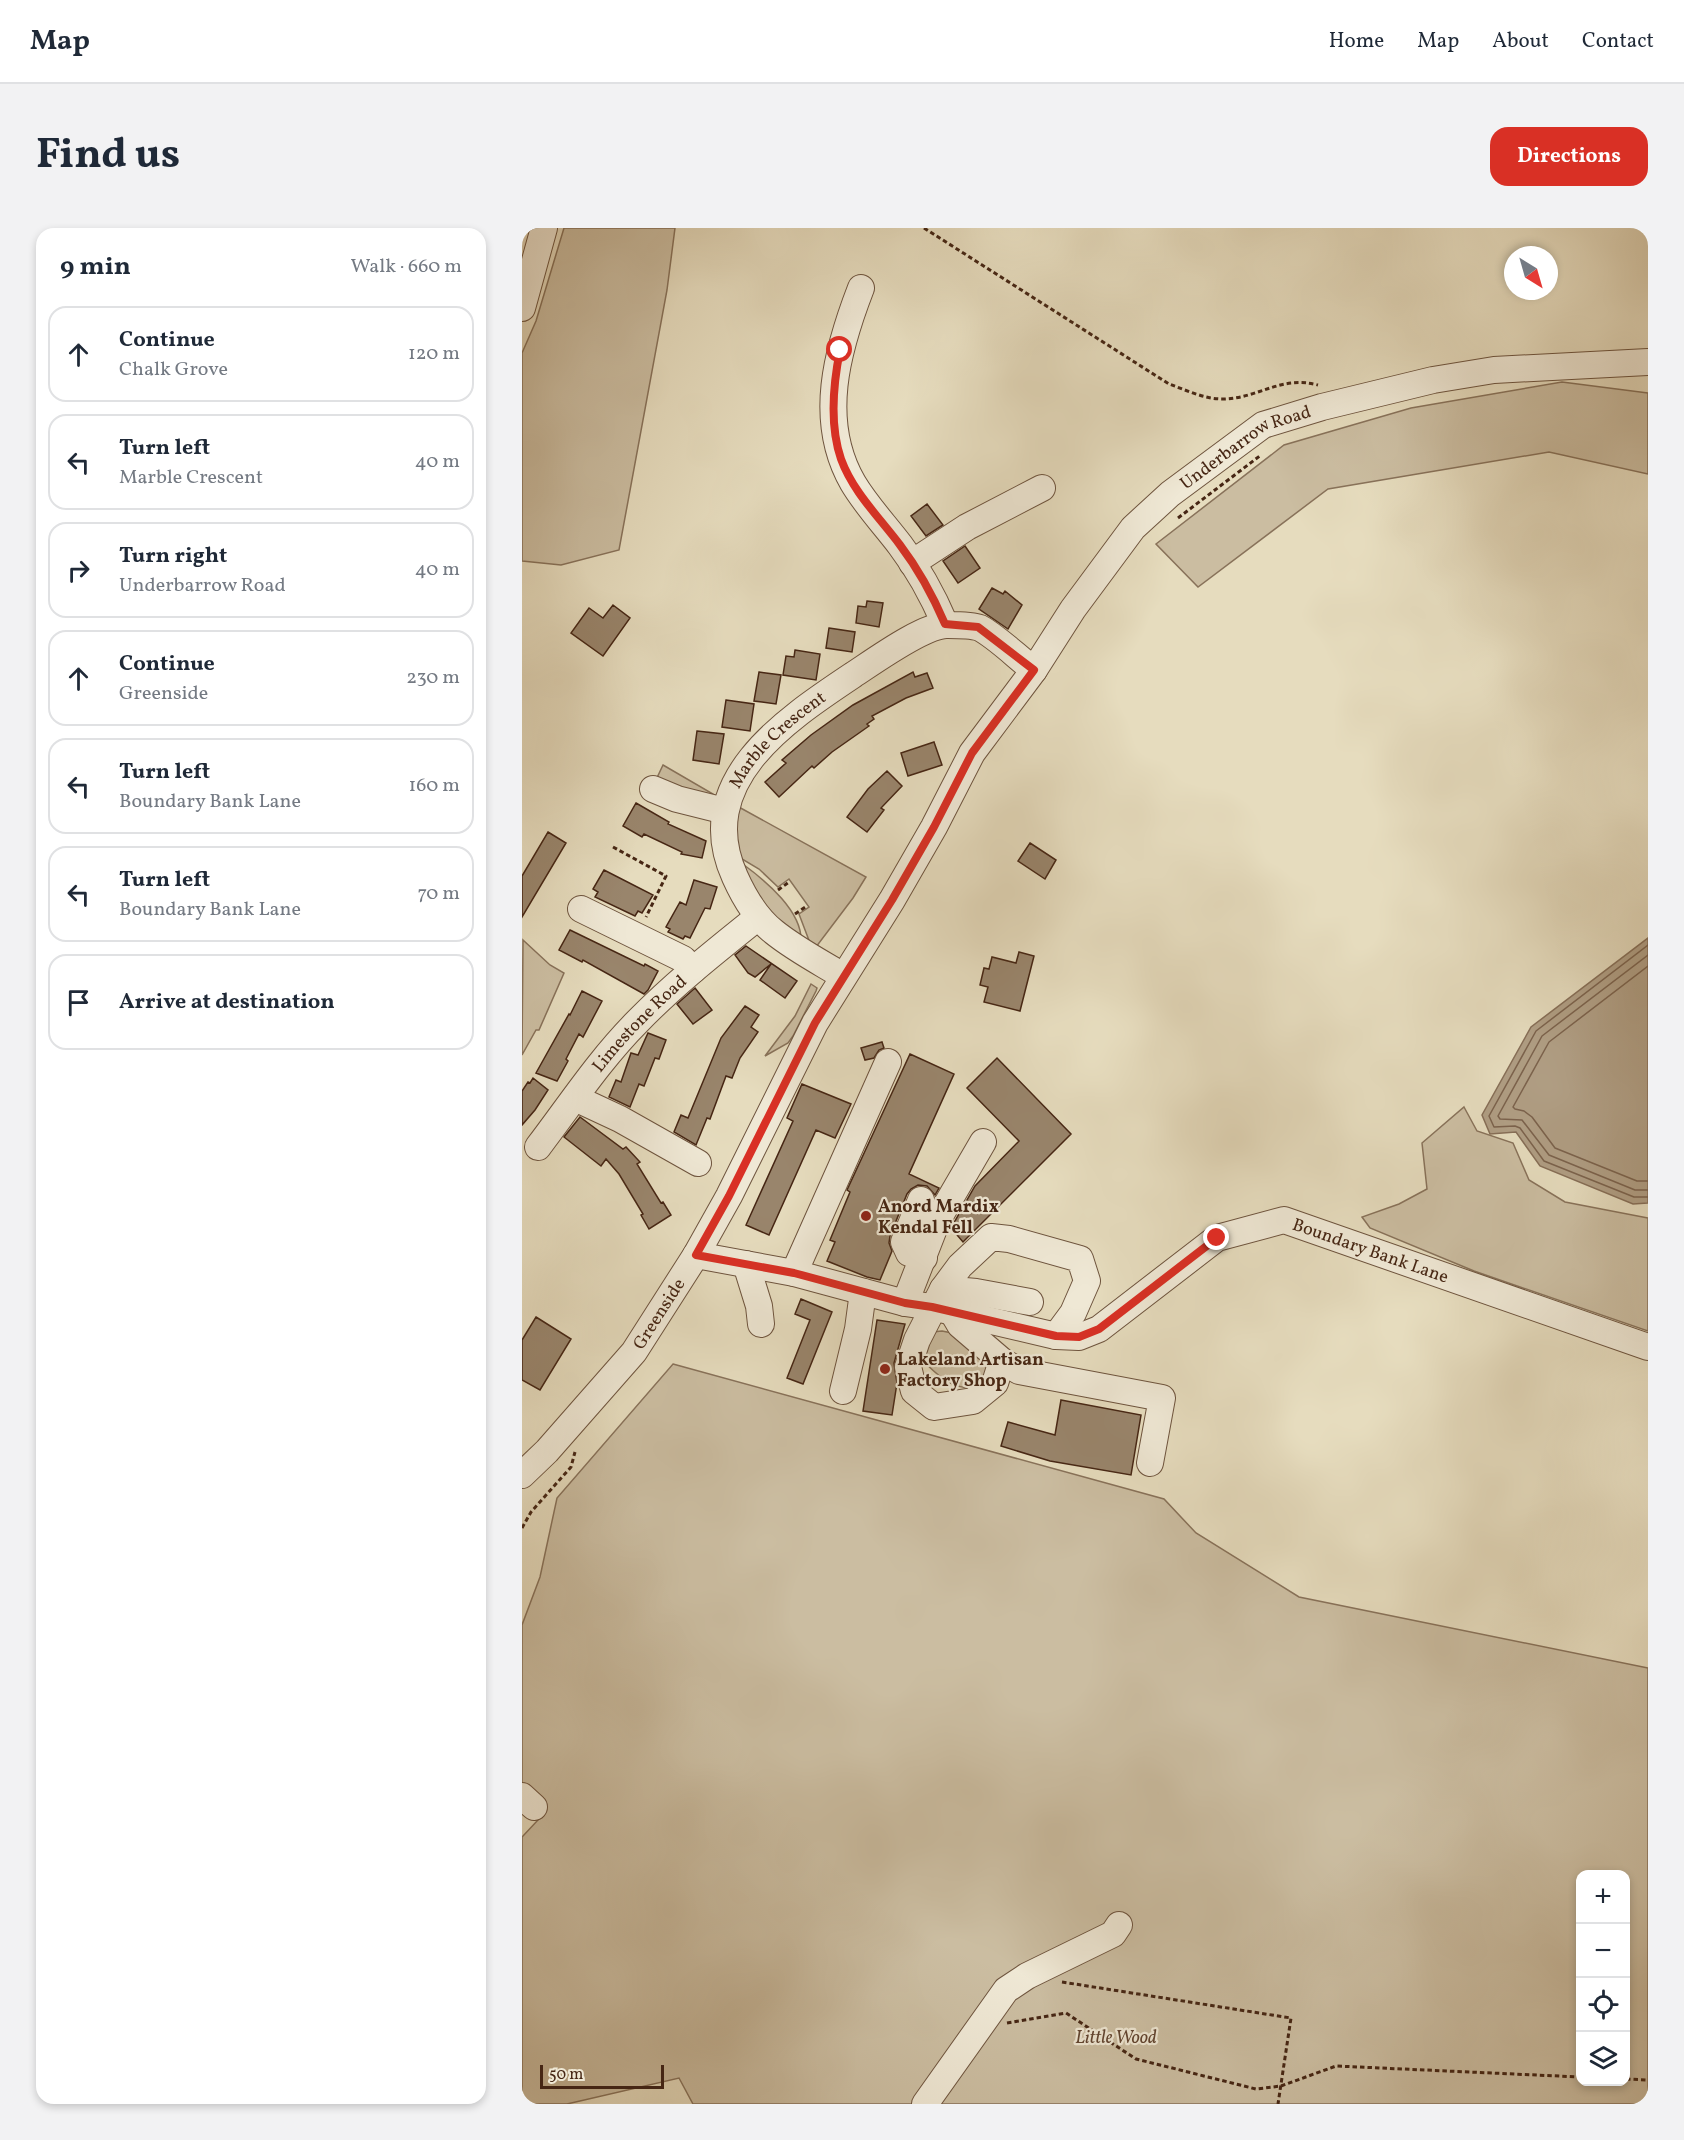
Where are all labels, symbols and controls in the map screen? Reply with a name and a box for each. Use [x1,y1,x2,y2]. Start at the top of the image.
text: Map [30,22,90,61]
text: Home [1329,27,1384,56]
text: Map [1417,27,1459,56]
text: About [1492,27,1549,56]
text: Contact [1582,27,1654,56]
text: Find us [36,127,180,186]
button: Directions [1490,127,1648,186]
north arrow [1504,246,1558,300]
text: 9 min [60,249,131,285]
text: Walk · 660 m [351,253,462,281]
text: Continue [119,325,215,356]
route start [826,336,852,362]
icon: ahead [62,338,95,371]
text: 120 m [408,340,460,368]
text: Chalk Grove [119,356,228,384]
street label: Underbarrow Road [1175,400,1314,496]
text: Turn left [119,433,210,464]
icon: left [62,446,95,479]
text: 40 m [415,448,460,476]
text: Marble Crescent [119,464,263,492]
text: Turn right [119,541,227,572]
icon: right [62,554,95,587]
text: 40 m [415,556,460,584]
text: Underbarrow Road [119,572,286,600]
text: Continue [119,649,215,680]
icon: ahead [62,662,95,695]
text: 230 m [406,664,460,692]
text: Greenside [119,680,208,708]
street label: Marble Crescent [724,686,831,793]
text: Turn left [119,757,210,788]
icon: left [62,770,95,803]
text: 160 m [408,772,460,800]
text: Boundary Bank Lane [119,788,301,816]
text: Turn left [119,865,210,896]
icon: left [62,878,95,911]
text: 70 m [417,880,460,908]
text: Boundary Bank Lane [119,896,301,924]
street label: Limestone Road [587,970,693,1078]
icon: arrive [62,986,95,1019]
text: Arrive at destination [119,987,335,1018]
place label: Anord Mardix Kendal Fell [878,1195,999,1241]
marker: Anord Mardix Kendal Fell [859,1209,873,1223]
street label: Boundary Bank Lane [1289,1213,1452,1290]
route end [1203,1224,1229,1250]
street label: Greenside [628,1274,692,1355]
place label: Lakeland Artisan Factory Shop [897,1348,1044,1394]
marker: Lakeland Artisan Factory Shop [878,1362,892,1376]
map controls [1576,1870,1630,2086]
button: + [1576,1870,1630,1924]
button: − [1576,1924,1630,1978]
button: locate [1576,1978,1630,2032]
park label: Little Wood [1075,2026,1157,2051]
button: layers [1576,2032,1630,2086]
scale bar [540,2062,664,2090]
text: 50 m [549,2064,583,2086]

